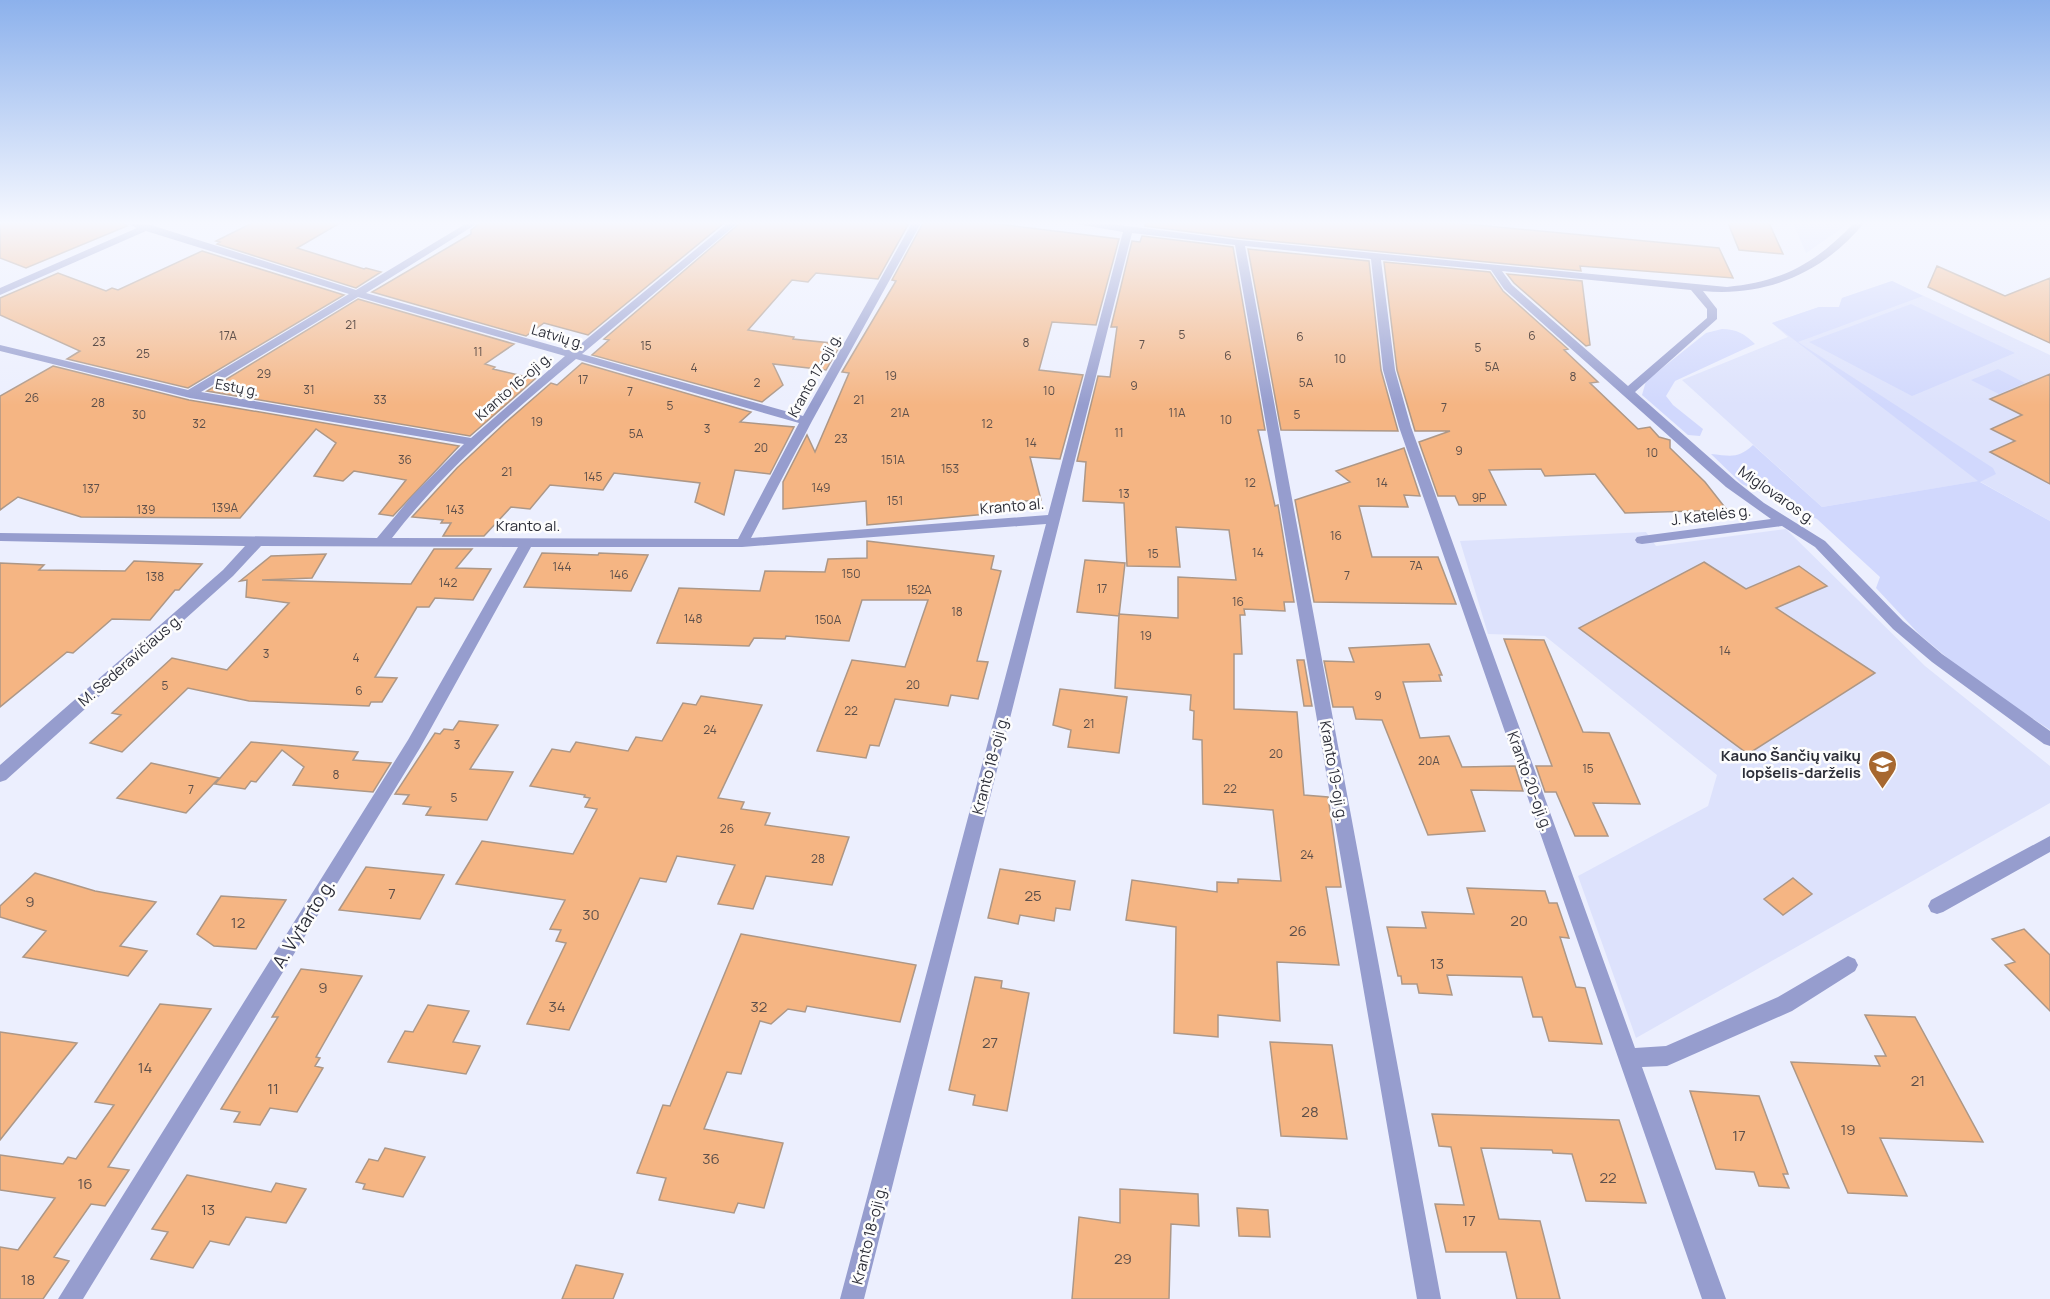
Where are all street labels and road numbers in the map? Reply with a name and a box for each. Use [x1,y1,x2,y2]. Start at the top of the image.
street label: Latvių g. [529,319,587,353]
street label: Kranto 17-oji g. [783,330,845,420]
street label: Kranto 16-oji g. [471,348,555,424]
street label: Estų g. [214,374,260,400]
street label: Miglovaros g. [1734,461,1820,529]
street label: Kranto al. [979,493,1045,519]
street label: J. Katelės g. [1670,500,1752,530]
street label: Kranto al. [496,515,560,536]
street label: M. Sederavičiaus g. [73,609,187,711]
street label: Kranto 18-oji g. [967,713,1013,817]
street label: Kranto 19-oji g. [1315,719,1353,823]
street label: Kranto 20-oji g. [1502,728,1558,834]
street label: A. Vytarto g. [266,874,340,972]
street label: Kranto 18-oji g. [847,1183,891,1287]

